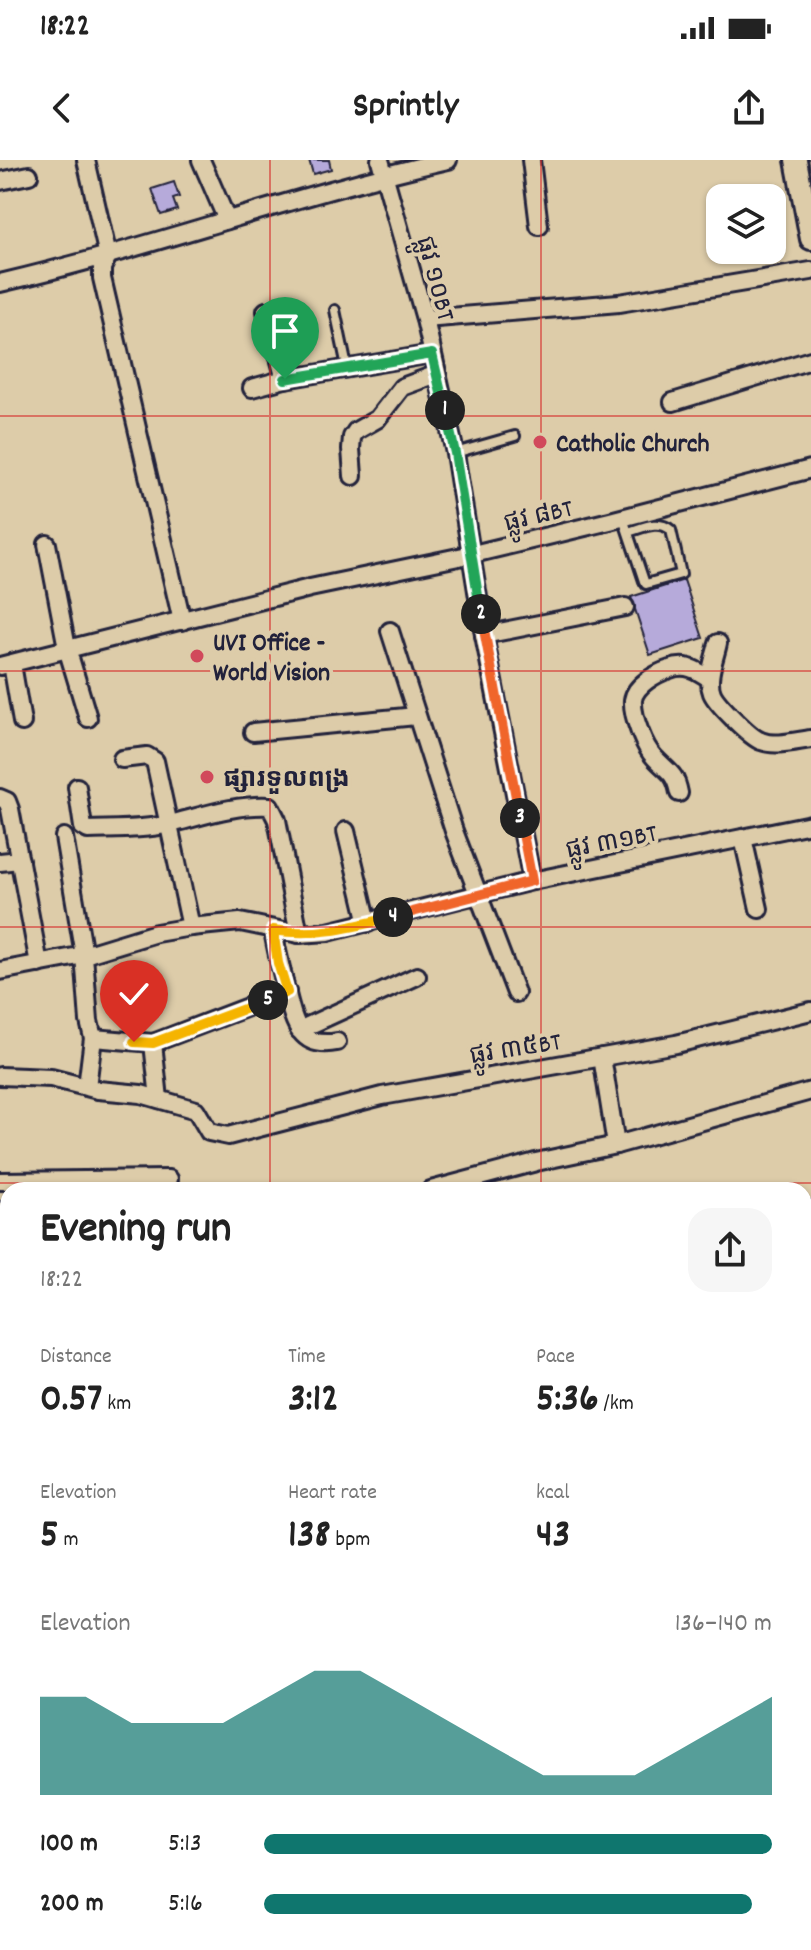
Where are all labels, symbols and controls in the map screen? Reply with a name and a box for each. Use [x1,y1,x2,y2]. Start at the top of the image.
text: 18:22 [40,7,90,50]
text: Sprintly [353,82,458,134]
icon: back [40,86,84,130]
icon: share [727,86,771,130]
map controls [706,184,786,264]
button: layers [706,184,786,264]
street label: ផ្លូវ ១០BT [403,232,463,327]
pin [251,297,319,379]
icon: arrive [263,309,307,353]
pin: 1 [425,390,465,430]
text: 1 [443,394,447,425]
place label: Catholic Church [556,427,710,464]
marker: Catholic Church [531,433,549,451]
street label: ផ្លូវ ៨BT [500,491,578,545]
pin: 2 [461,594,501,634]
text: 2 [476,598,486,629]
place label: UVI Office - World Vision [213,626,330,693]
marker: UVI Office - World Vision [188,647,206,665]
place label: ផ្សារទួលពង្រ [223,762,350,799]
marker: ផ្សារទួលពង្រ [198,768,216,786]
pin: 3 [500,798,540,838]
text: 3 [515,802,525,833]
street label: ផ្លូវ ៣១BT [563,816,662,872]
pin: 4 [373,897,413,937]
text: 4 [388,901,398,932]
pin [100,960,168,1042]
icon: check [112,972,156,1016]
pin: 5 [248,980,288,1020]
text: 5 [263,984,273,1015]
street label: ផ្លូវ ៣៥BT [467,1025,565,1078]
text: Evening run [40,1200,231,1263]
button: share [688,1208,772,1292]
text: 18:22 [40,1262,83,1299]
text: Distance [40,1342,112,1373]
text: Time [288,1342,326,1373]
text: Pace [536,1342,575,1373]
text: 0.57 [40,1373,102,1430]
text: 3:12 [288,1373,339,1430]
text: 5:36 [536,1373,599,1430]
text: km [102,1389,131,1420]
text: /km [599,1389,634,1420]
text: Elevation [40,1478,117,1509]
text: Heart rate [288,1478,377,1509]
text: kcal [536,1478,569,1509]
text: 5 [40,1509,59,1566]
text: 138 [288,1509,331,1566]
text: 43 [536,1509,570,1566]
text: m [59,1525,79,1556]
text: bpm [331,1525,370,1556]
text: Elevation [40,1606,130,1643]
text: 136–140 m [675,1606,772,1643]
text: 100 m [40,1826,98,1863]
text: 5:13 [168,1826,202,1863]
text: 200 m [40,1886,104,1923]
text: 5:16 [168,1886,203,1923]

